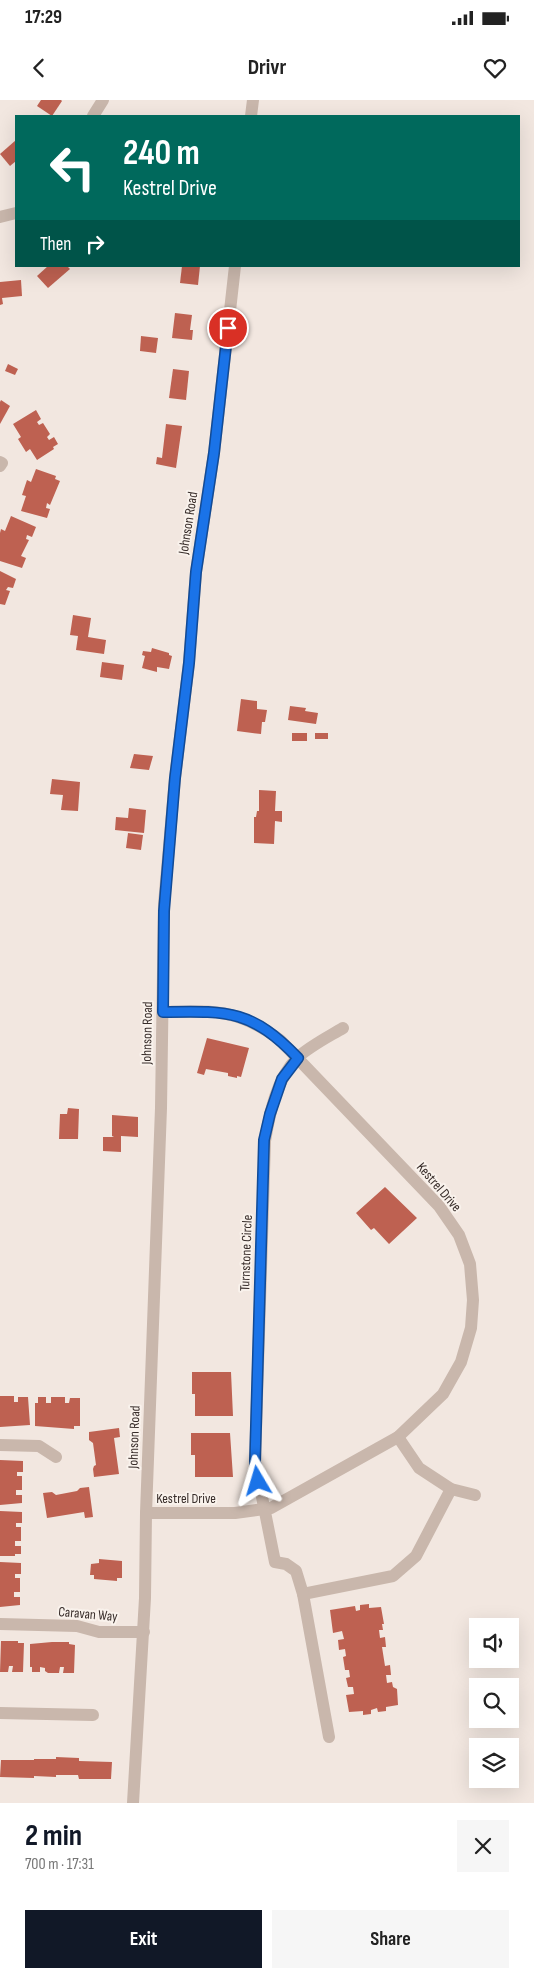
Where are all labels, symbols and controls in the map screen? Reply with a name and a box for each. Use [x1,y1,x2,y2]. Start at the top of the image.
text: 17:29 [25,6,62,29]
icon: back [25,54,53,82]
text: Drivr [248,54,286,81]
icon: heart [481,54,509,82]
text: 240 m [123,132,200,175]
icon: left [40,135,105,200]
text: Kestrel Drive [123,175,217,202]
icon: right [81,230,109,258]
text: Then [40,233,71,256]
pin [207,307,249,349]
icon: arrive [214,314,242,342]
street label: Johnson Road [175,490,201,556]
street label: Johnson Road [138,1001,156,1066]
street label: Kestrel Drive [413,1159,465,1215]
street label: Turnstone Circle [236,1215,256,1291]
street label: Johnson Road [124,1405,144,1470]
position arrow [231,1454,283,1506]
street label: Kestrel Drive [156,1490,216,1507]
street label: Caravan Way [58,1603,119,1625]
map controls [469,1618,519,1788]
button: sound [469,1618,519,1668]
button: search [469,1678,519,1728]
button: layers [469,1738,519,1788]
text: 2 min [25,1818,82,1854]
button: close [457,1820,509,1872]
text: 700 m · 17:31 [25,1855,94,1874]
button: Exit [25,1910,262,1968]
button: Share [272,1910,509,1968]

